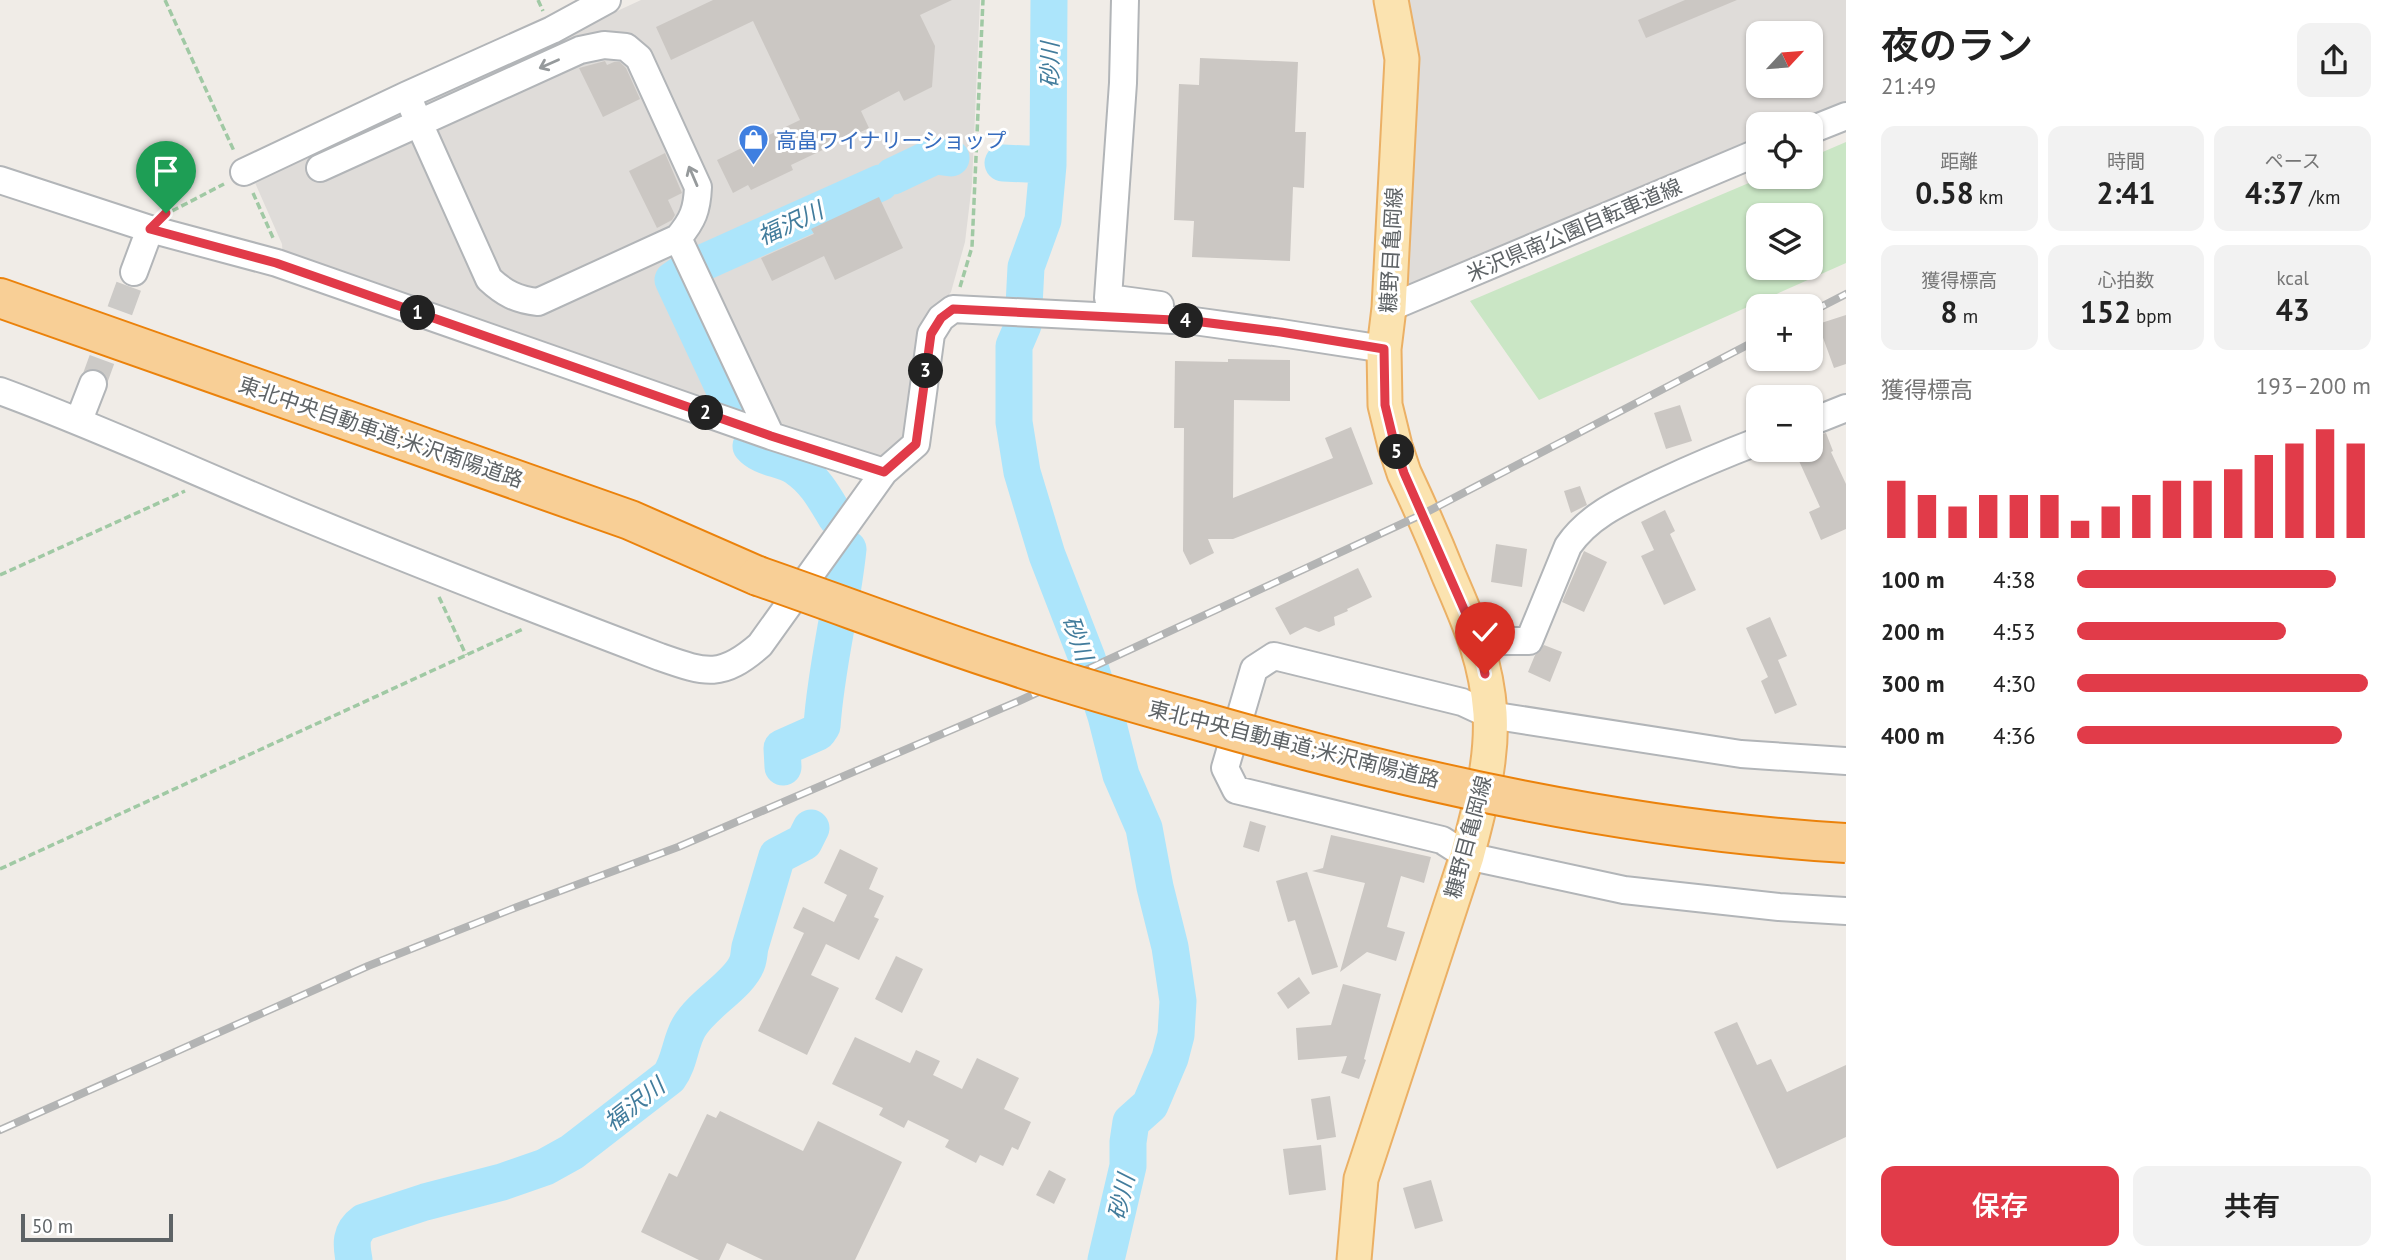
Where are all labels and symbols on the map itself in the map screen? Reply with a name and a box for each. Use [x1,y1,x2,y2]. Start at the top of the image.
north arrow [1746,21,1824,98]
water label: 砂川 [1035,39,1064,88]
one-way arrow [538,58,560,71]
shop icon: 高畠ワイナリーショップ [736,123,770,167]
place label: 高畠ワイナリーショップ [776,127,1006,154]
pin [136,141,196,213]
one-way arrow [685,166,698,187]
street label: 米沢県南公園自転車道線 [1462,172,1686,288]
street label: 糠野目亀岡線 [1374,186,1408,314]
water label: 福沢川 [753,194,830,251]
pin: 1 [400,296,436,330]
pin: 4 [1168,304,1204,338]
pin: 3 [908,354,944,388]
street label: 東北中央自動車道;米沢南陽道路 [235,371,527,493]
pin: 2 [688,396,724,430]
pin: 5 [1380,434,1414,470]
pin [1455,602,1515,674]
water label: 砂川 [1057,611,1101,667]
street label: 東北中央自動車道;米沢南陽道路 [1145,695,1443,793]
street label: 糠野目亀岡線 [1439,773,1497,901]
water label: 福沢川 [598,1069,672,1137]
water label: 砂川 [1102,1168,1141,1223]
scale bar [21,1211,173,1243]

